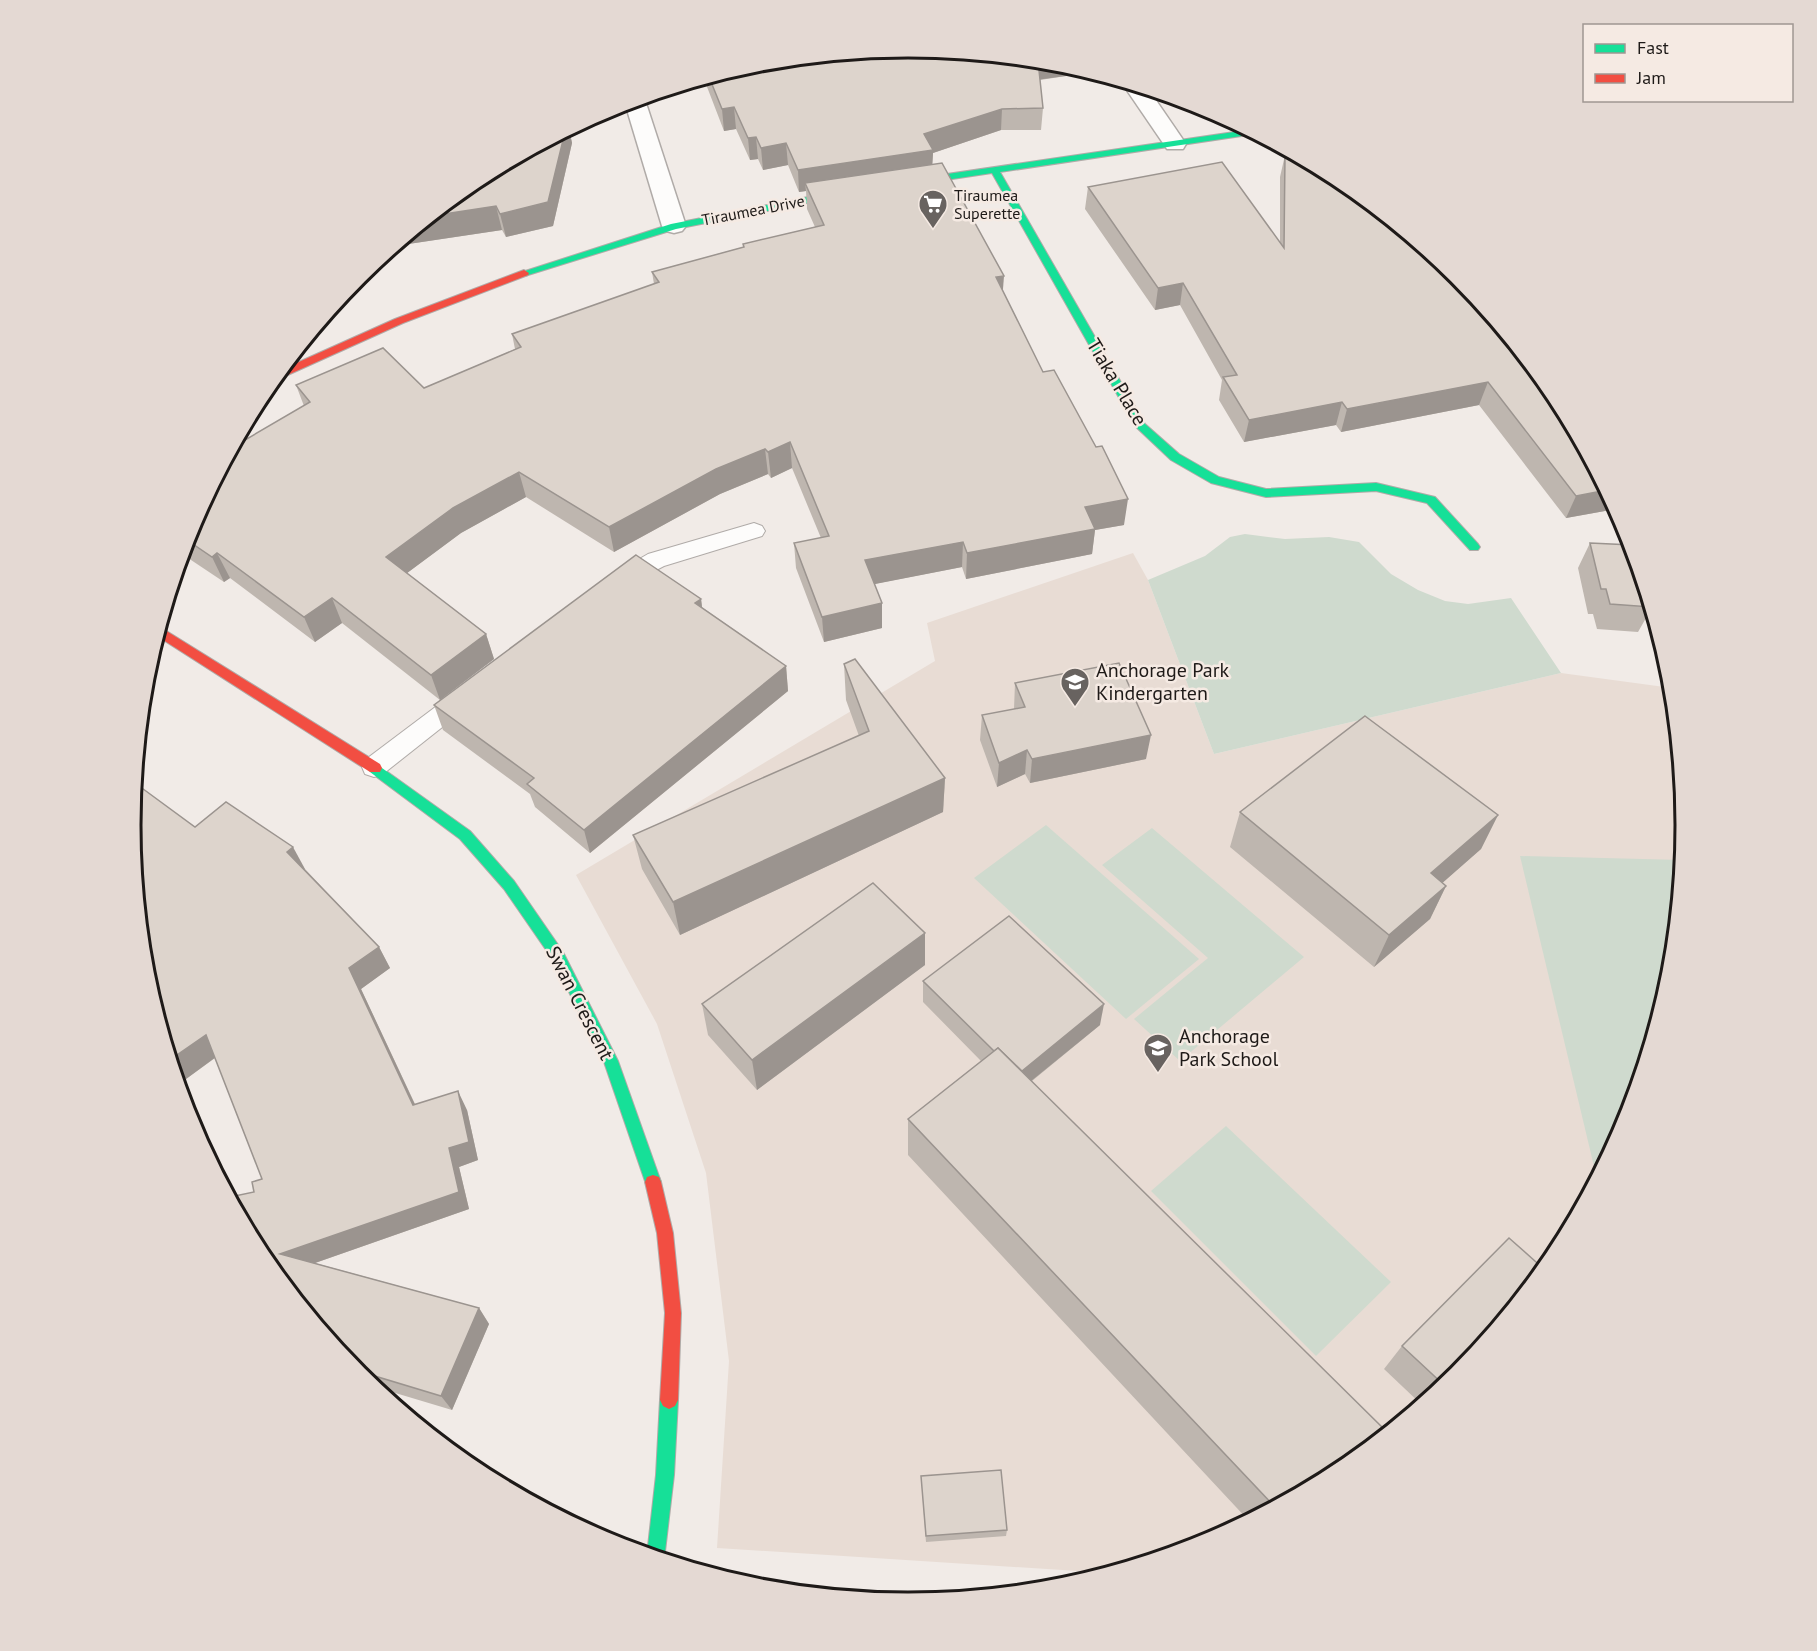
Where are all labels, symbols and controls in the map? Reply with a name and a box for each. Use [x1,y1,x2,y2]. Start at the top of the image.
legend [1583,24,1793,102]
text: Fast [1637,36,1669,59]
text: Jam [1636,66,1666,89]
place label: Tiraumea Superette [954,185,1020,223]
supermarket icon: Tiraumea Superette [917,188,949,230]
street label: Tiraumea Drive [700,190,806,230]
street label: Tiaka Place [1081,334,1153,430]
place label: Anchorage Park Kindergarten [1096,657,1229,706]
school or university icon: Anchorage Park Kindergarten [1059,666,1091,708]
street label: Swan Crescent [540,942,620,1065]
place label: Anchorage Park School [1179,1023,1279,1072]
school or university icon: Anchorage Park School [1142,1032,1174,1074]

